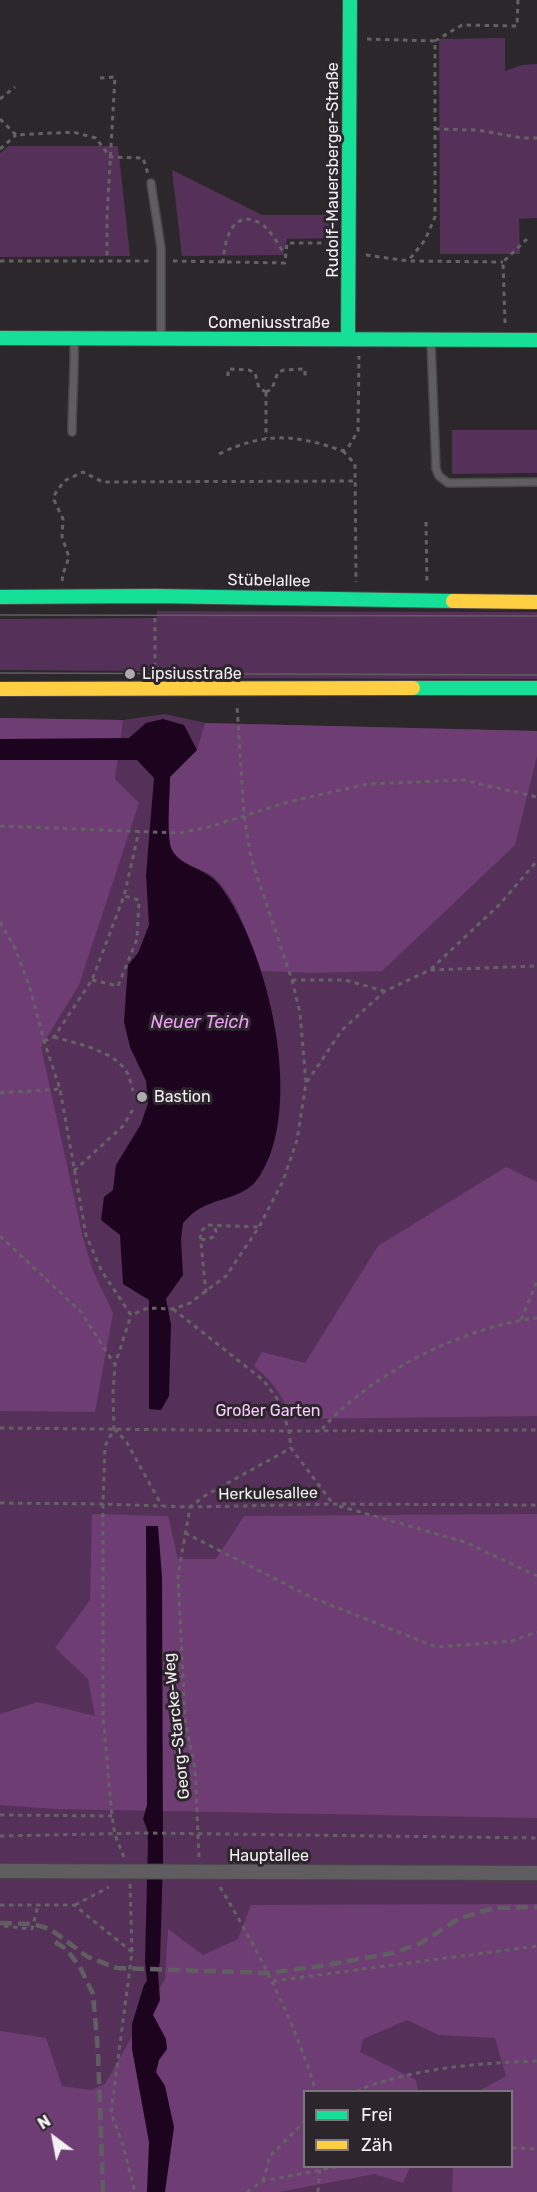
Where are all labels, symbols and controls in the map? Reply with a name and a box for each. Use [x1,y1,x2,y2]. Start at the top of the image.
street label: Rudolf-Mauersberger-Straße [323,62,343,278]
street label: Comeniusstraße [208,313,330,333]
street label: Stübelallee [227,571,311,591]
place label: Lipsiusstraße [142,664,242,684]
marker: Lipsiusstraße [123,667,137,681]
water label: Neuer Teich [151,1012,249,1034]
place label: Bastion [154,1087,211,1107]
marker: Bastion [135,1090,149,1104]
park label: Großer Garten [215,1401,321,1421]
street label: Herkulesallee [218,1484,318,1504]
street label: Georg-Starcke-Weg [160,1652,194,1800]
street label: Hauptallee [229,1846,309,1866]
legend [303,2090,513,2168]
text: Frei [361,2104,392,2126]
north arrow [24,2108,84,2168]
text: N [34,2111,54,2133]
text: Zäh [361,2134,393,2156]

